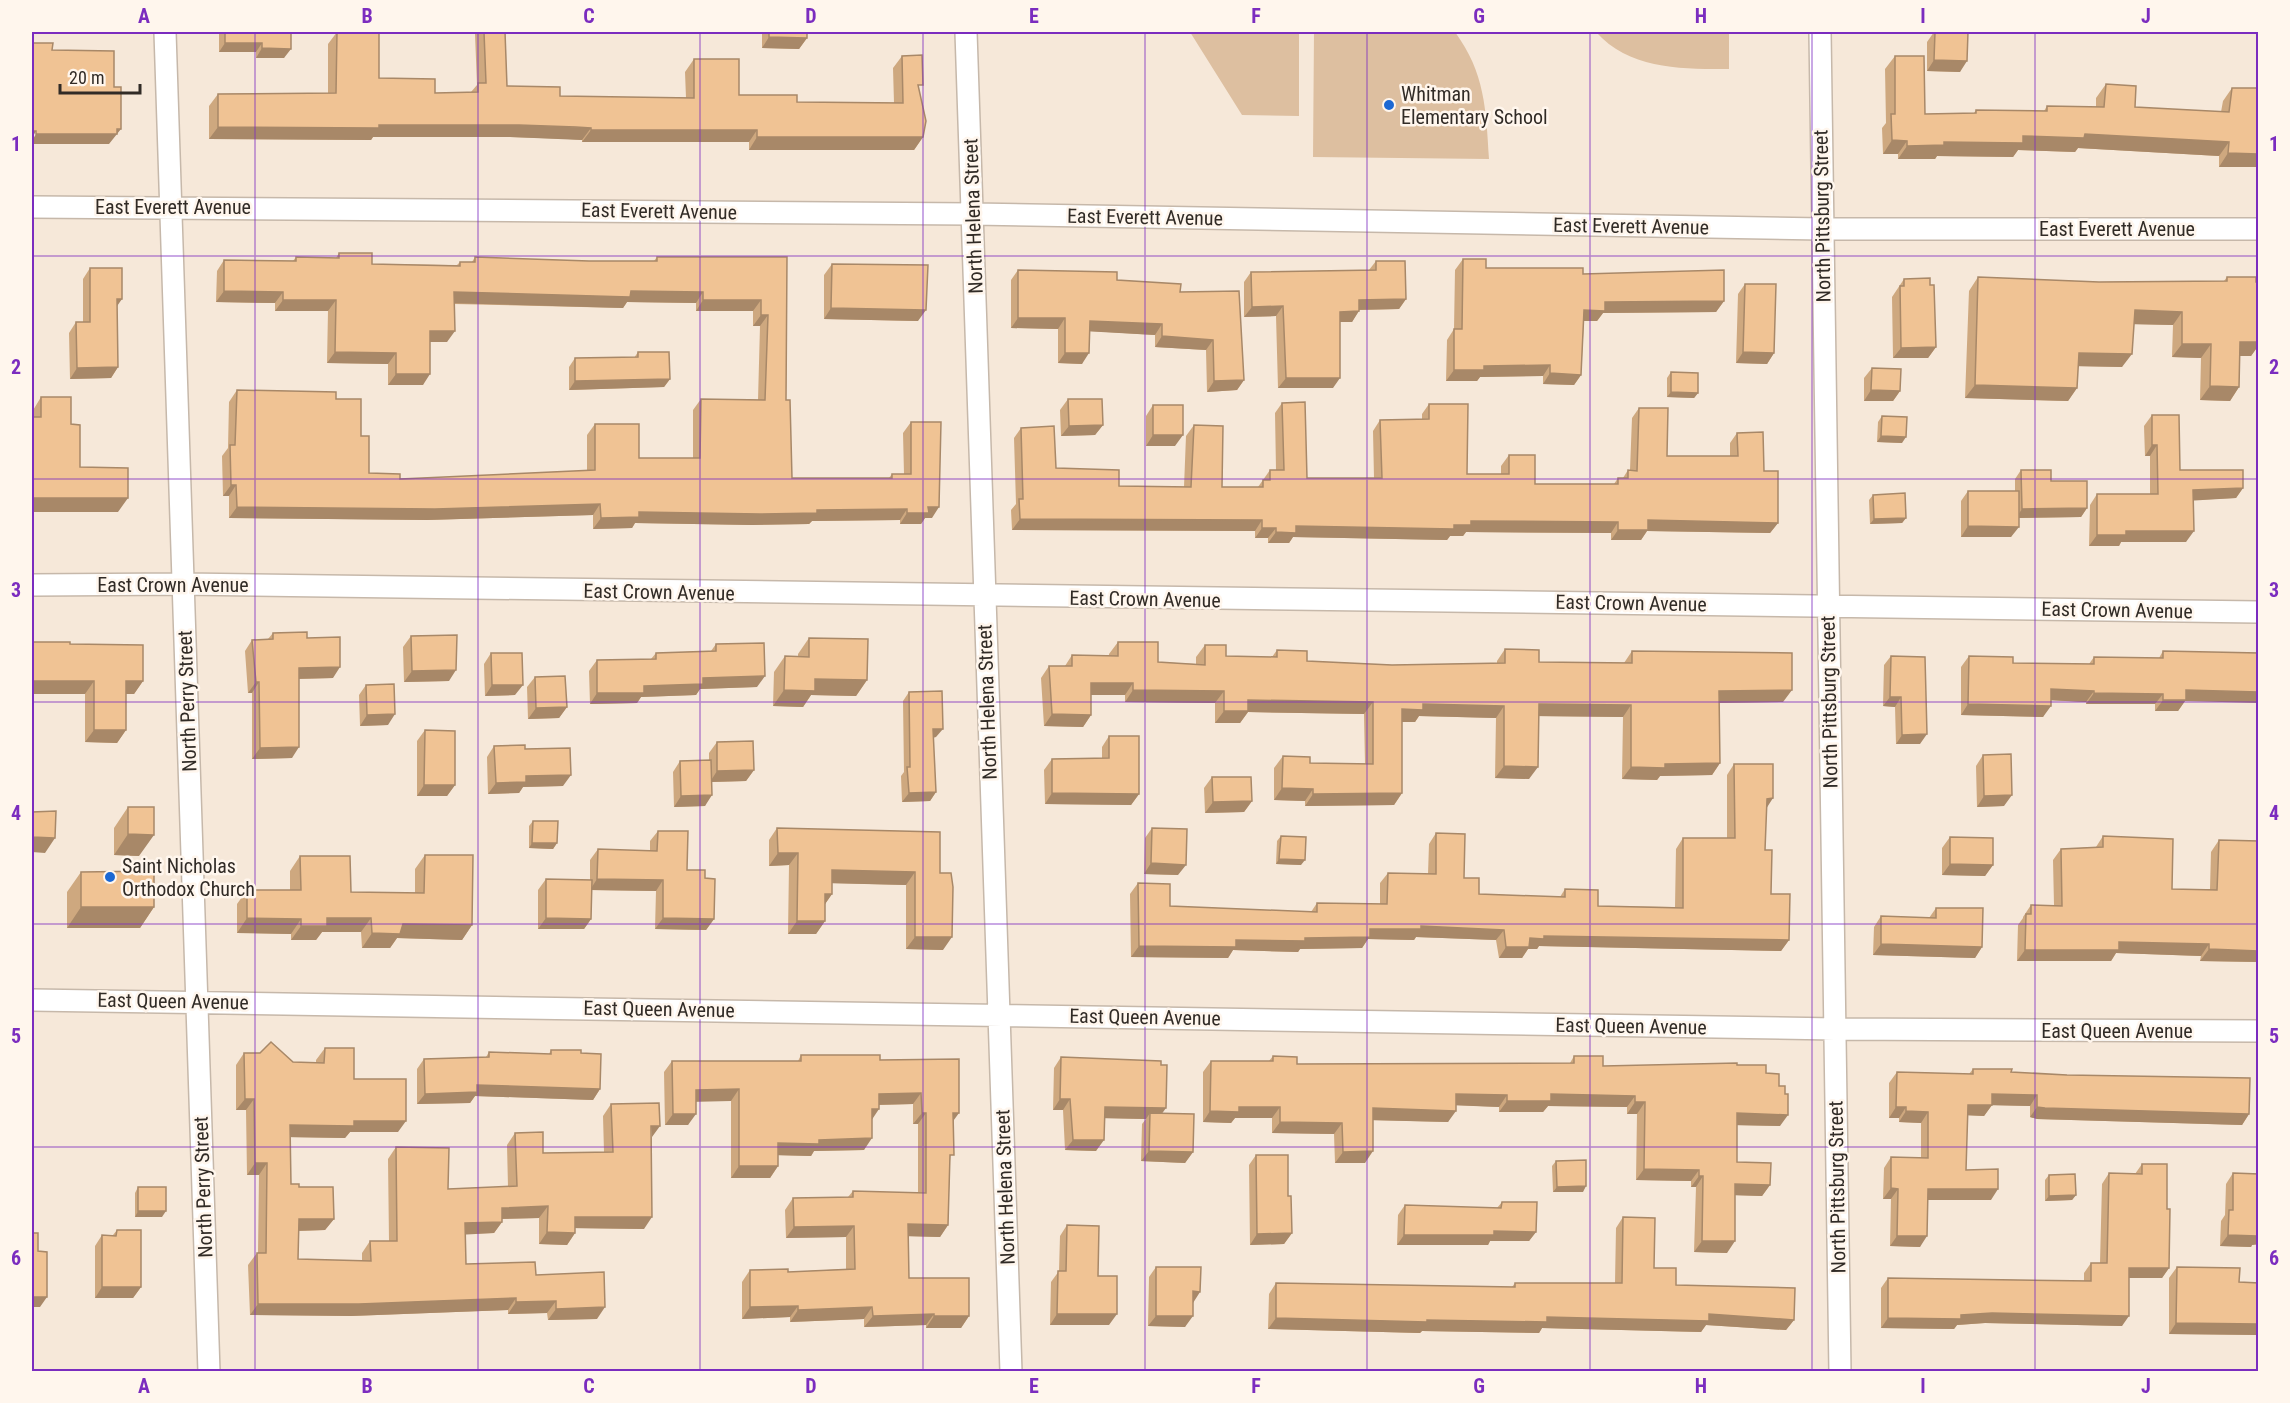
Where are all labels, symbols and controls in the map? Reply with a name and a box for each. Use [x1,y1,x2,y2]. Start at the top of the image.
text: A [138,4,150,28]
text: B [361,4,373,28]
text: C [583,4,595,28]
text: D [805,4,817,28]
text: E [1029,4,1039,28]
text: F [1251,4,1261,28]
text: G [1473,4,1485,28]
text: H [1695,4,1707,28]
text: I [1920,4,1926,28]
text: J [2141,4,2151,28]
scale bar [60,57,140,95]
text: 20 m [69,67,104,88]
place label: Whitman Elementary School [1401,82,1548,129]
marker: Whitman Elementary School [1382,98,1396,112]
street label: North Pittsburg Street [1808,129,1836,302]
text: 1 [11,132,21,156]
text: 1 [2269,132,2279,156]
street label: North Helena Street [958,138,988,294]
street label: East Everett Avenue [95,195,251,219]
street label: East Everett Avenue [581,198,737,224]
street label: East Everett Avenue [1067,204,1223,230]
street label: East Everett Avenue [1553,213,1709,239]
street label: East Everett Avenue [2039,217,2195,241]
text: 2 [11,355,21,379]
text: 2 [2269,355,2279,379]
street label: East Crown Avenue [97,573,249,597]
text: 3 [11,578,21,602]
text: 3 [2269,578,2279,602]
street label: East Crown Avenue [583,579,735,605]
street label: East Crown Avenue [1069,586,1221,612]
street label: East Crown Avenue [1555,590,1707,616]
street label: East Crown Avenue [2041,597,2193,623]
street label: North Pittsburg Street [1815,615,1843,788]
street label: North Helena Street [972,624,1002,780]
street label: North Perry Street [173,630,201,772]
text: 4 [11,801,21,825]
text: 4 [2269,801,2279,825]
place label: Saint Nicholas Orthodox Church [122,854,255,901]
marker: Saint Nicholas Orthodox Church [103,870,117,884]
street label: East Queen Avenue [97,988,249,1014]
street label: East Queen Avenue [583,996,735,1022]
street label: East Queen Avenue [1069,1004,1221,1030]
street label: East Queen Avenue [1555,1013,1707,1039]
street label: East Queen Avenue [2041,1019,2193,1043]
text: 5 [11,1024,21,1048]
text: 5 [2269,1024,2279,1048]
street label: North Pittsburg Street [1823,1100,1851,1273]
street label: North Helena Street [990,1109,1020,1265]
street label: North Perry Street [189,1116,217,1258]
text: 6 [11,1246,21,1270]
text: 6 [2269,1246,2279,1270]
text: A [138,1374,150,1398]
text: B [361,1374,373,1398]
text: C [583,1374,595,1398]
text: D [805,1374,817,1398]
text: E [1029,1374,1039,1398]
text: F [1251,1374,1261,1398]
text: G [1473,1374,1485,1398]
text: H [1695,1374,1707,1398]
text: I [1920,1374,1926,1398]
text: J [2141,1374,2151,1398]

